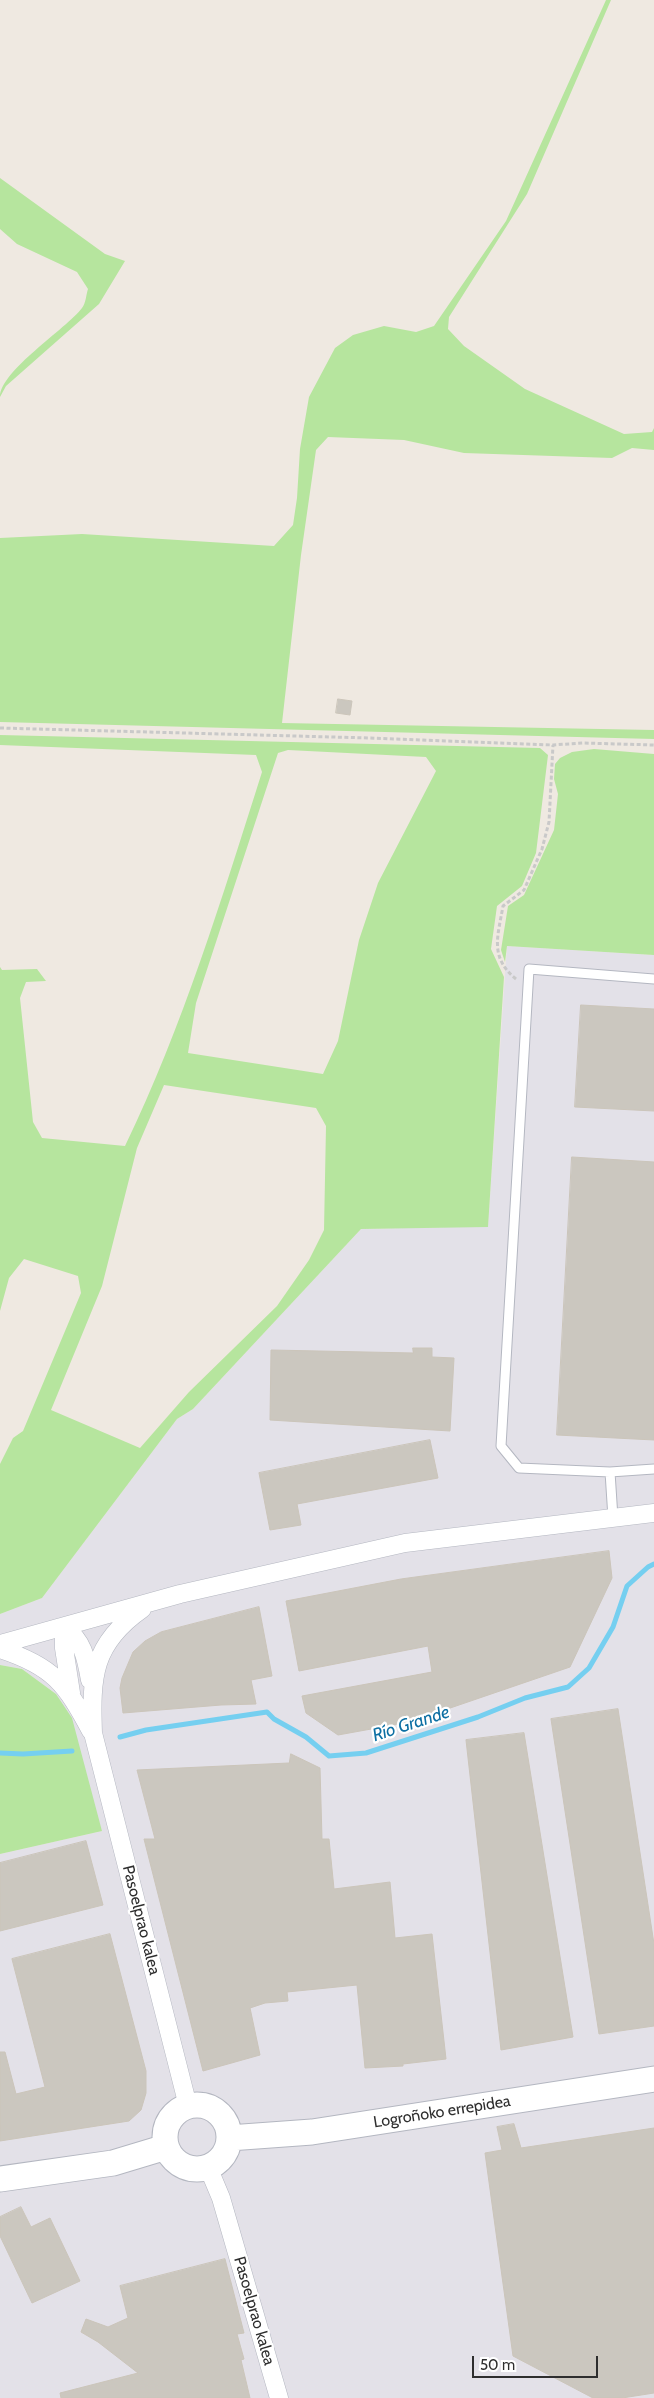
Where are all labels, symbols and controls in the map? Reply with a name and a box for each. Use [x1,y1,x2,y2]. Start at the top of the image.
water label: Río Grande [370,1701,452,1747]
street label: Pasoelprao kalea [118,1863,164,1977]
street label: Logroñoko errepidea [372,2092,512,2132]
street label: Pasoelprao kalea [229,2254,279,2368]
scale bar [474,2346,600,2378]
text: 50 m [480,2356,515,2374]

